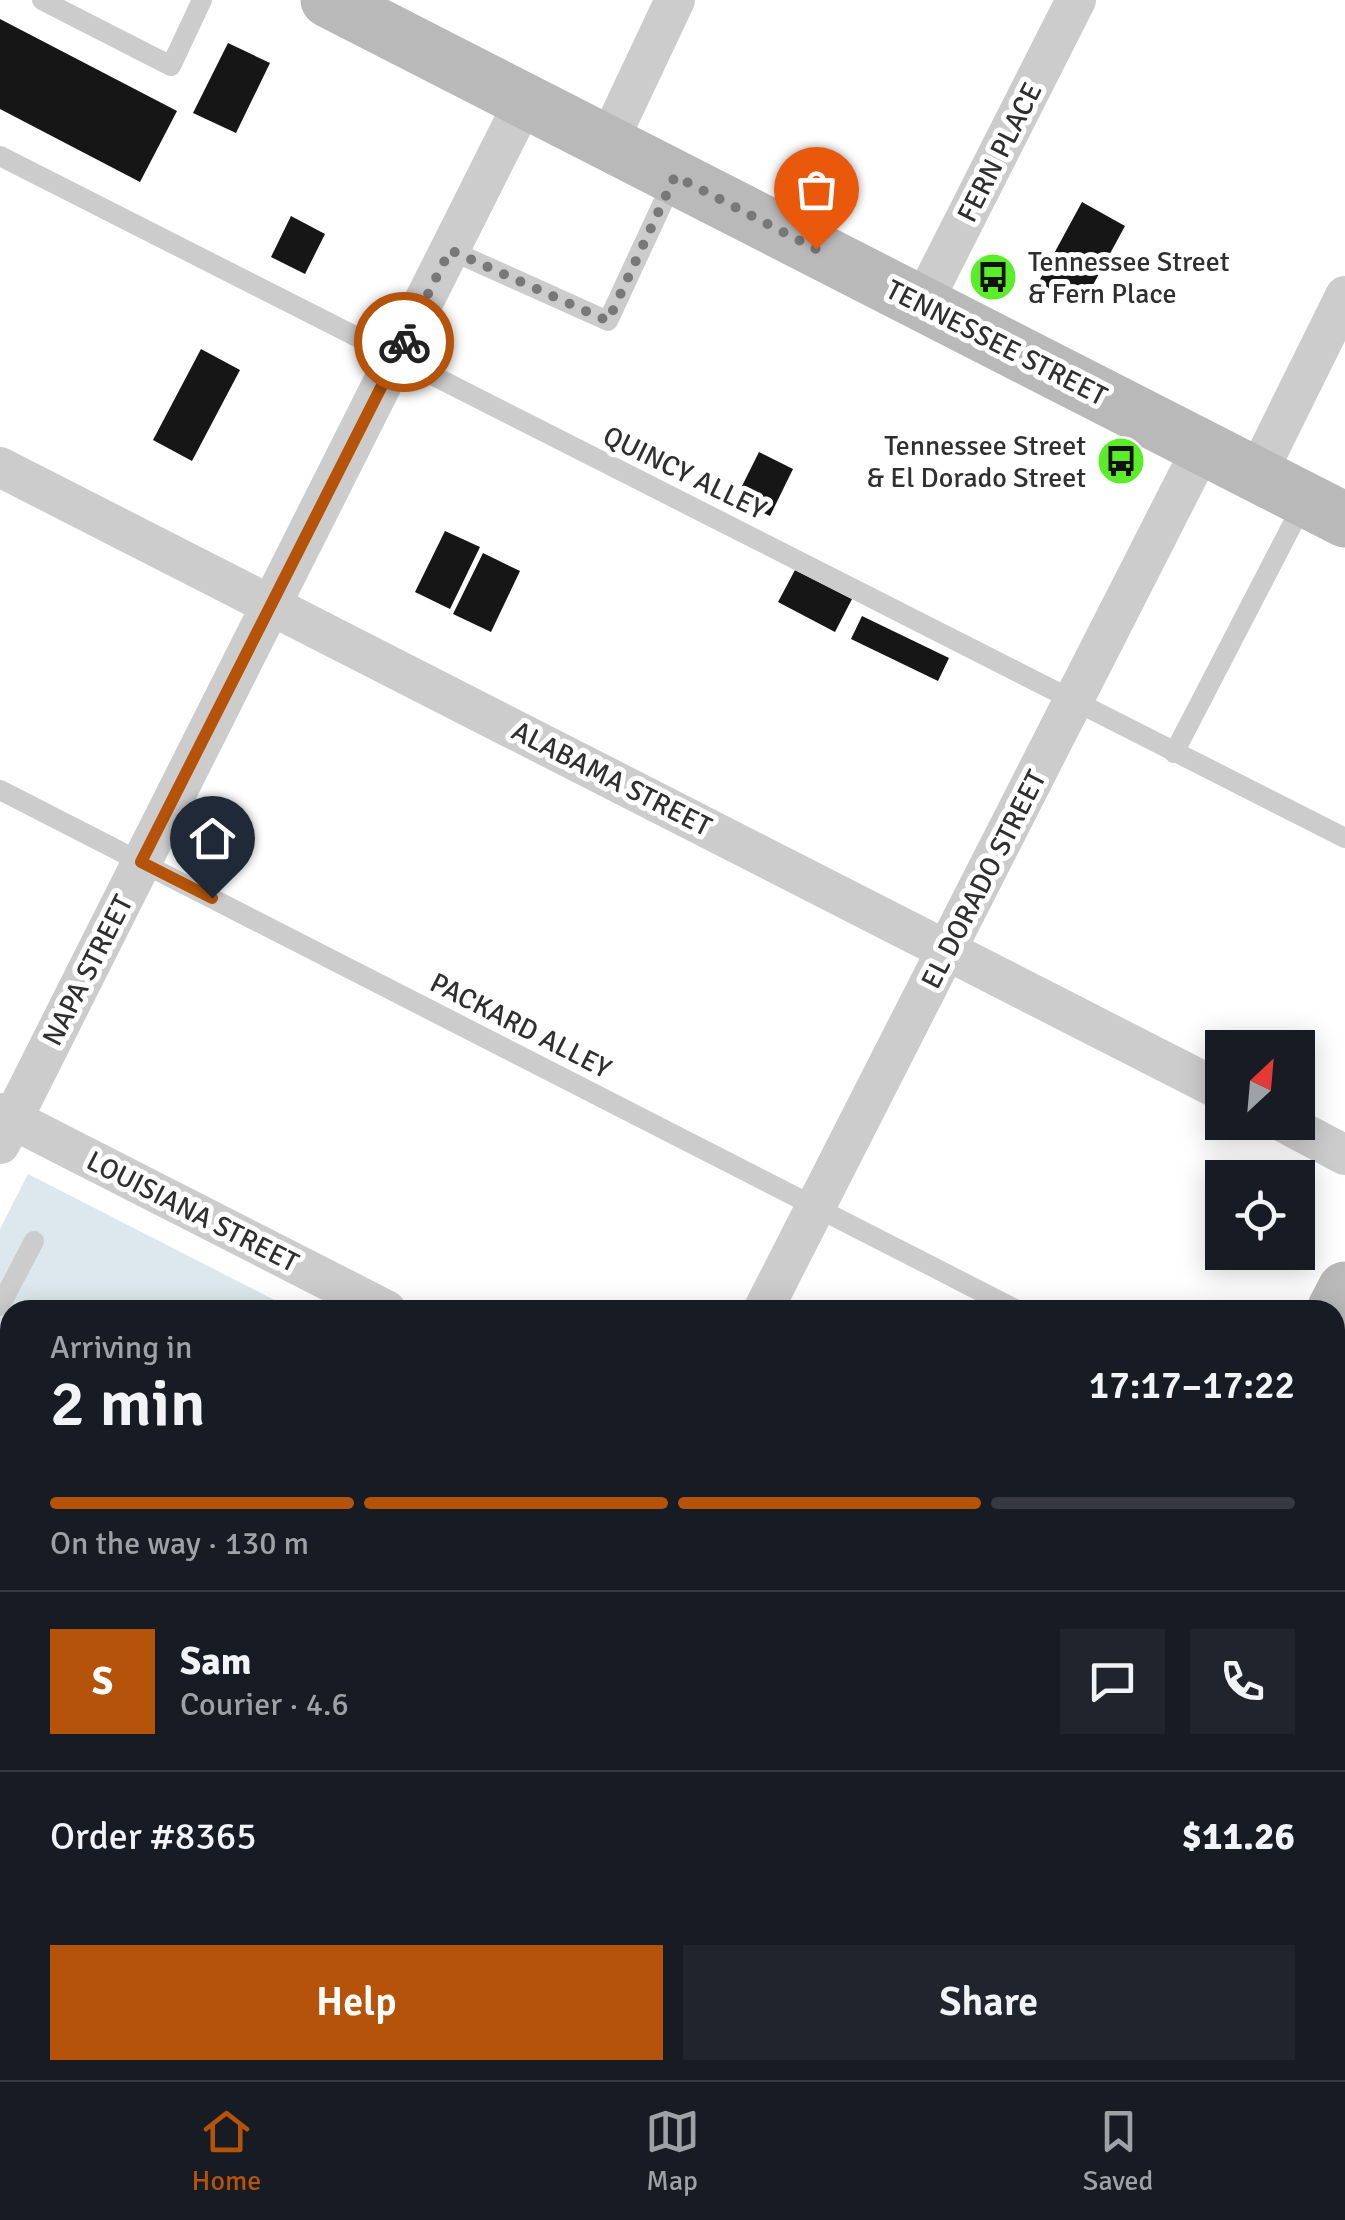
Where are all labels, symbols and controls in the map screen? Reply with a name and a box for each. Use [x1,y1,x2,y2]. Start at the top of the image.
street label: FERN PLACE [950,77,1050,228]
pin [774,147,859,250]
icon: bag [789,162,844,217]
place label: Tennessee Street & Fern Place [1028,245,1230,311]
bus stop icon: Tennessee Street & Fern Place [967,251,1019,303]
street label: TENNESSEE STREET [880,272,1113,413]
courier [354,292,454,392]
icon: bike [377,315,432,370]
street label: QUINCY ALLEY [598,419,772,527]
place label: Tennessee Street & El Dorado Street [867,429,1086,495]
bus stop icon: Tennessee Street & El Dorado Street [1095,435,1147,487]
street label: ALABAMA STREET [506,714,717,844]
street label: EL DORADO STREET [914,764,1054,994]
pin [170,796,255,899]
icon: home [185,811,240,866]
street label: NAPA STREET [35,889,140,1051]
street label: PACKARD ALLEY [424,966,617,1086]
north arrow [1205,1030,1315,1140]
map controls [1205,1030,1315,1270]
street label: LOUISIANA STREET [81,1144,304,1280]
button: locate [1205,1160,1315,1270]
text: Arriving in [50,1328,192,1367]
text: 17:17–17:22 [1089,1362,1295,1409]
text: 2 min [50,1364,206,1444]
text: On the way · 130 m [50,1524,309,1563]
button: chat [1060,1629,1165,1734]
button: phone [1190,1629,1295,1734]
text: Sam [180,1638,251,1685]
text: S [92,1658,113,1705]
text: Courier · 4.6 [180,1685,349,1724]
text: Order #8365 [50,1813,257,1860]
text: $11.26 [1182,1813,1295,1860]
button: Help [50,1945,663,2060]
button: Share [683,1945,1295,2060]
tab: Home [192,2104,261,2198]
tab: Map [645,2104,700,2198]
tab: Saved [1083,2104,1153,2198]

